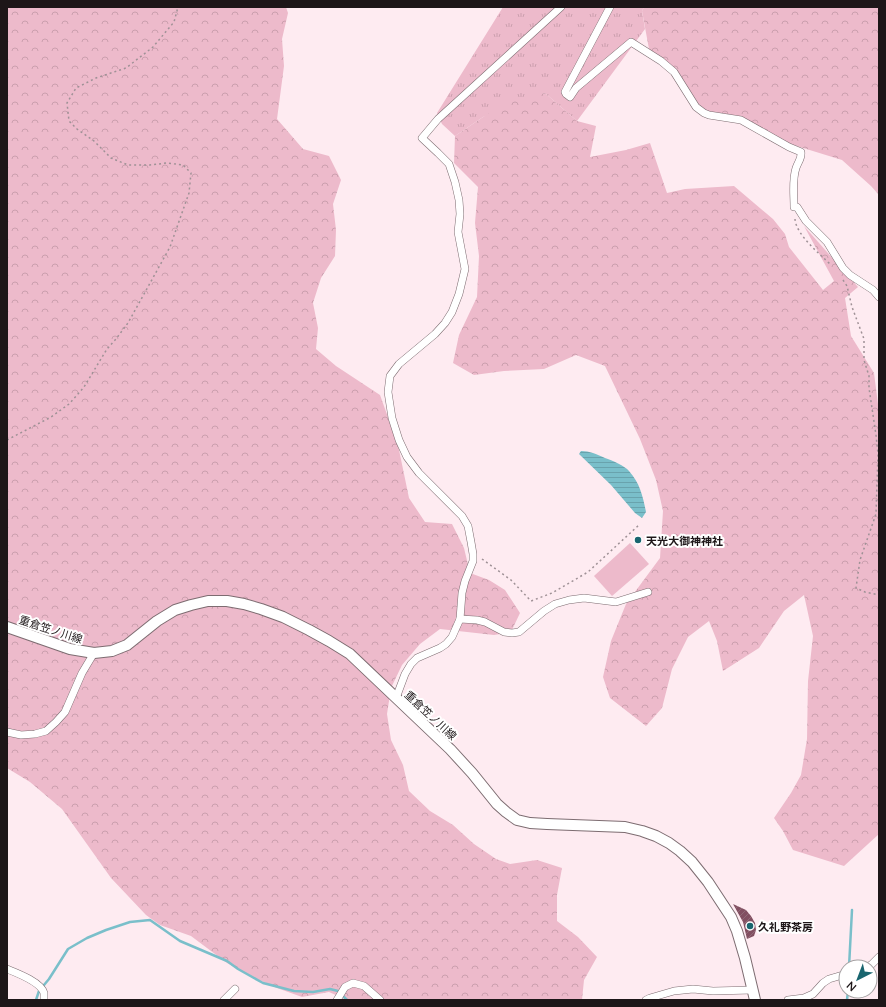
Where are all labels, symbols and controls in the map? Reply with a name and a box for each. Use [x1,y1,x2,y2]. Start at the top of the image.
place label: 天光大御神神社 [646,534,723,547]
marker: 天光大御神神社 [633,535,643,545]
street label: 重倉笠ノ川線 [18,613,84,645]
street label: 重倉笠ノ川線 [402,688,460,742]
place label: 久礼野茶房 [758,920,813,933]
marker: 久礼野茶房 [745,921,755,931]
north arrow [838,959,878,999]
text: N [843,979,858,994]

